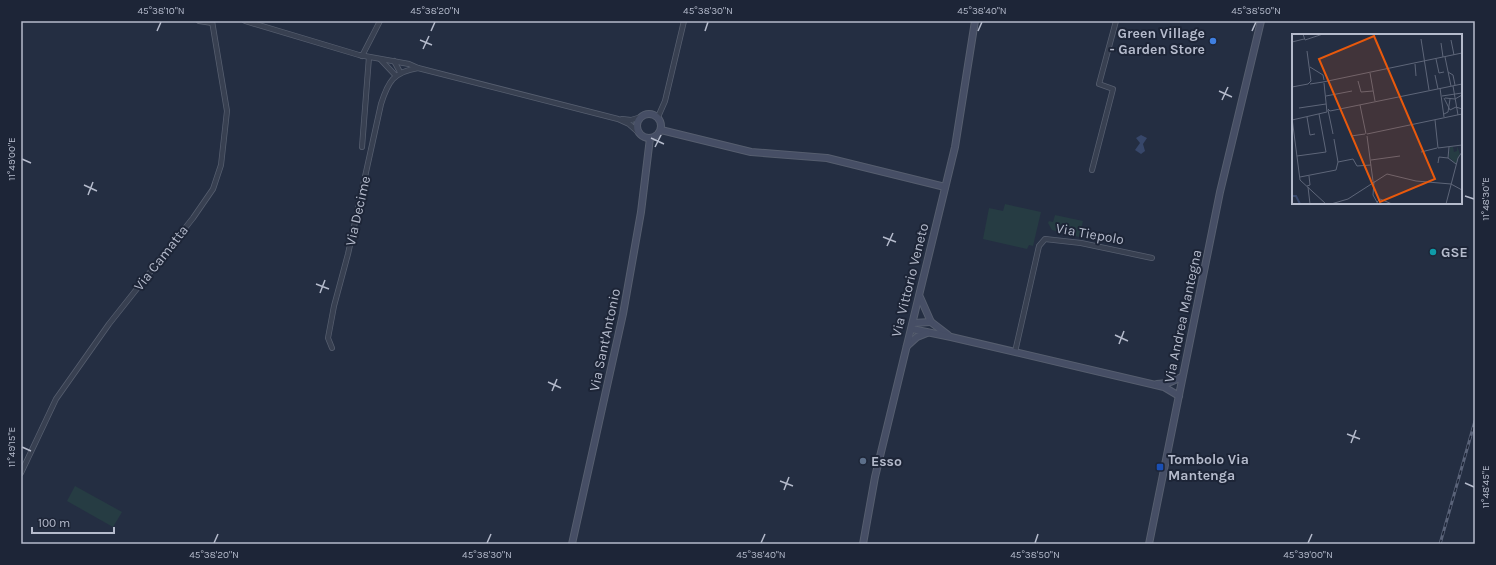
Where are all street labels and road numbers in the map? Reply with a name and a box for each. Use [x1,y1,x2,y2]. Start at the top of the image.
street label: Via Decime [342,174,374,248]
street label: Via Tiepolo [1055,220,1125,248]
street label: Via Vittorio Veneto [888,221,932,339]
street label: Via Camatta [130,222,192,294]
street label: Via Andrea Mantegna [1161,248,1205,384]
street label: Via Sant'Antonio [586,287,624,393]

